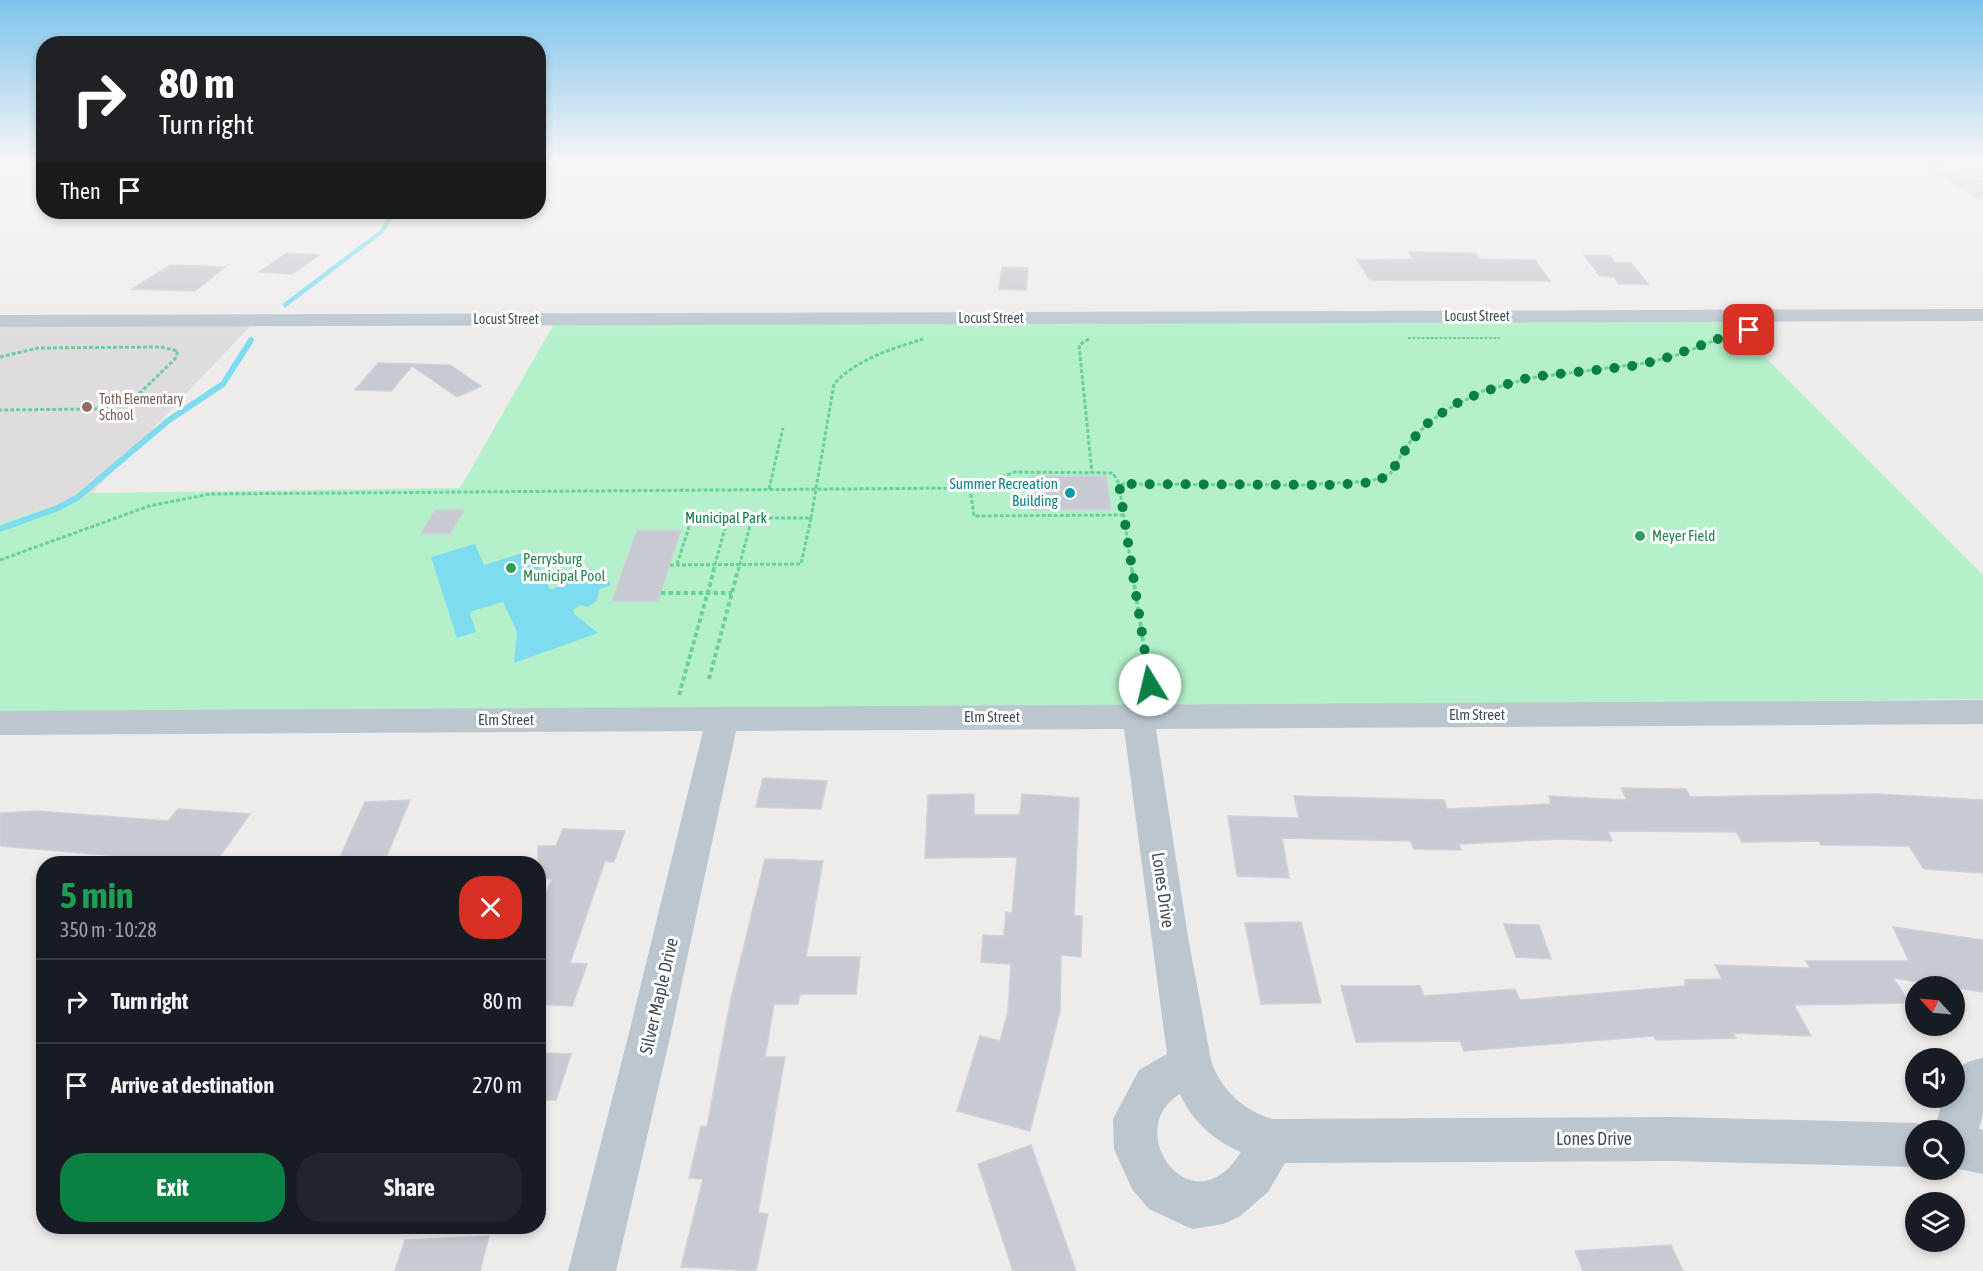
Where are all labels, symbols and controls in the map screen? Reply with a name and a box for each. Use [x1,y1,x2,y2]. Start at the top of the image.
text: 80 m [159,59,234,107]
icon: right [60,60,138,138]
text: Turn right [159,109,254,140]
icon: arrive [113,174,146,207]
text: Then [60,178,101,204]
pin [1723,304,1774,355]
street label: Locust Street [1444,308,1510,324]
street label: Locust Street [958,310,1024,326]
street label: Locust Street [473,311,539,327]
icon: arrive [1732,313,1765,346]
place label: Toth Elementary School [99,391,183,423]
marker: Toth Elementary School [80,400,94,414]
place label: Summer Recreation Building [949,475,1059,509]
marker: Summer Recreation Building [1063,486,1077,500]
park label: Municipal Park [685,509,767,526]
place label: Meyer Field [1652,527,1715,544]
marker: Meyer Field [1633,529,1647,543]
place label: Perrysburg Municipal Pool [523,550,605,584]
marker: Perrysburg Municipal Pool [504,561,518,575]
position arrow [1118,653,1182,717]
street label: Elm Street [1449,706,1505,723]
street label: Elm Street [964,708,1020,725]
street label: Elm Street [478,711,534,728]
street label: Lones Drive [1148,851,1179,929]
text: 5 min [60,874,134,916]
button: close [459,876,522,939]
text: 350 m · 10:28 [60,918,157,941]
street label: Silver Maple Drive [635,936,682,1056]
north arrow [1905,976,1965,1036]
map controls [1905,976,1965,1252]
icon: right [60,985,93,1018]
text: Turn right [111,988,188,1014]
text: 80 m [482,988,522,1014]
button: sound [1905,1048,1965,1108]
icon: arrive [60,1069,93,1102]
text: Arrive at destination [111,1072,274,1098]
text: 270 m [472,1072,522,1098]
button: search [1905,1120,1965,1180]
street label: Lones Drive [1556,1128,1632,1149]
button: Exit [60,1153,285,1222]
button: Share [297,1153,522,1222]
button: layers [1905,1192,1965,1252]

